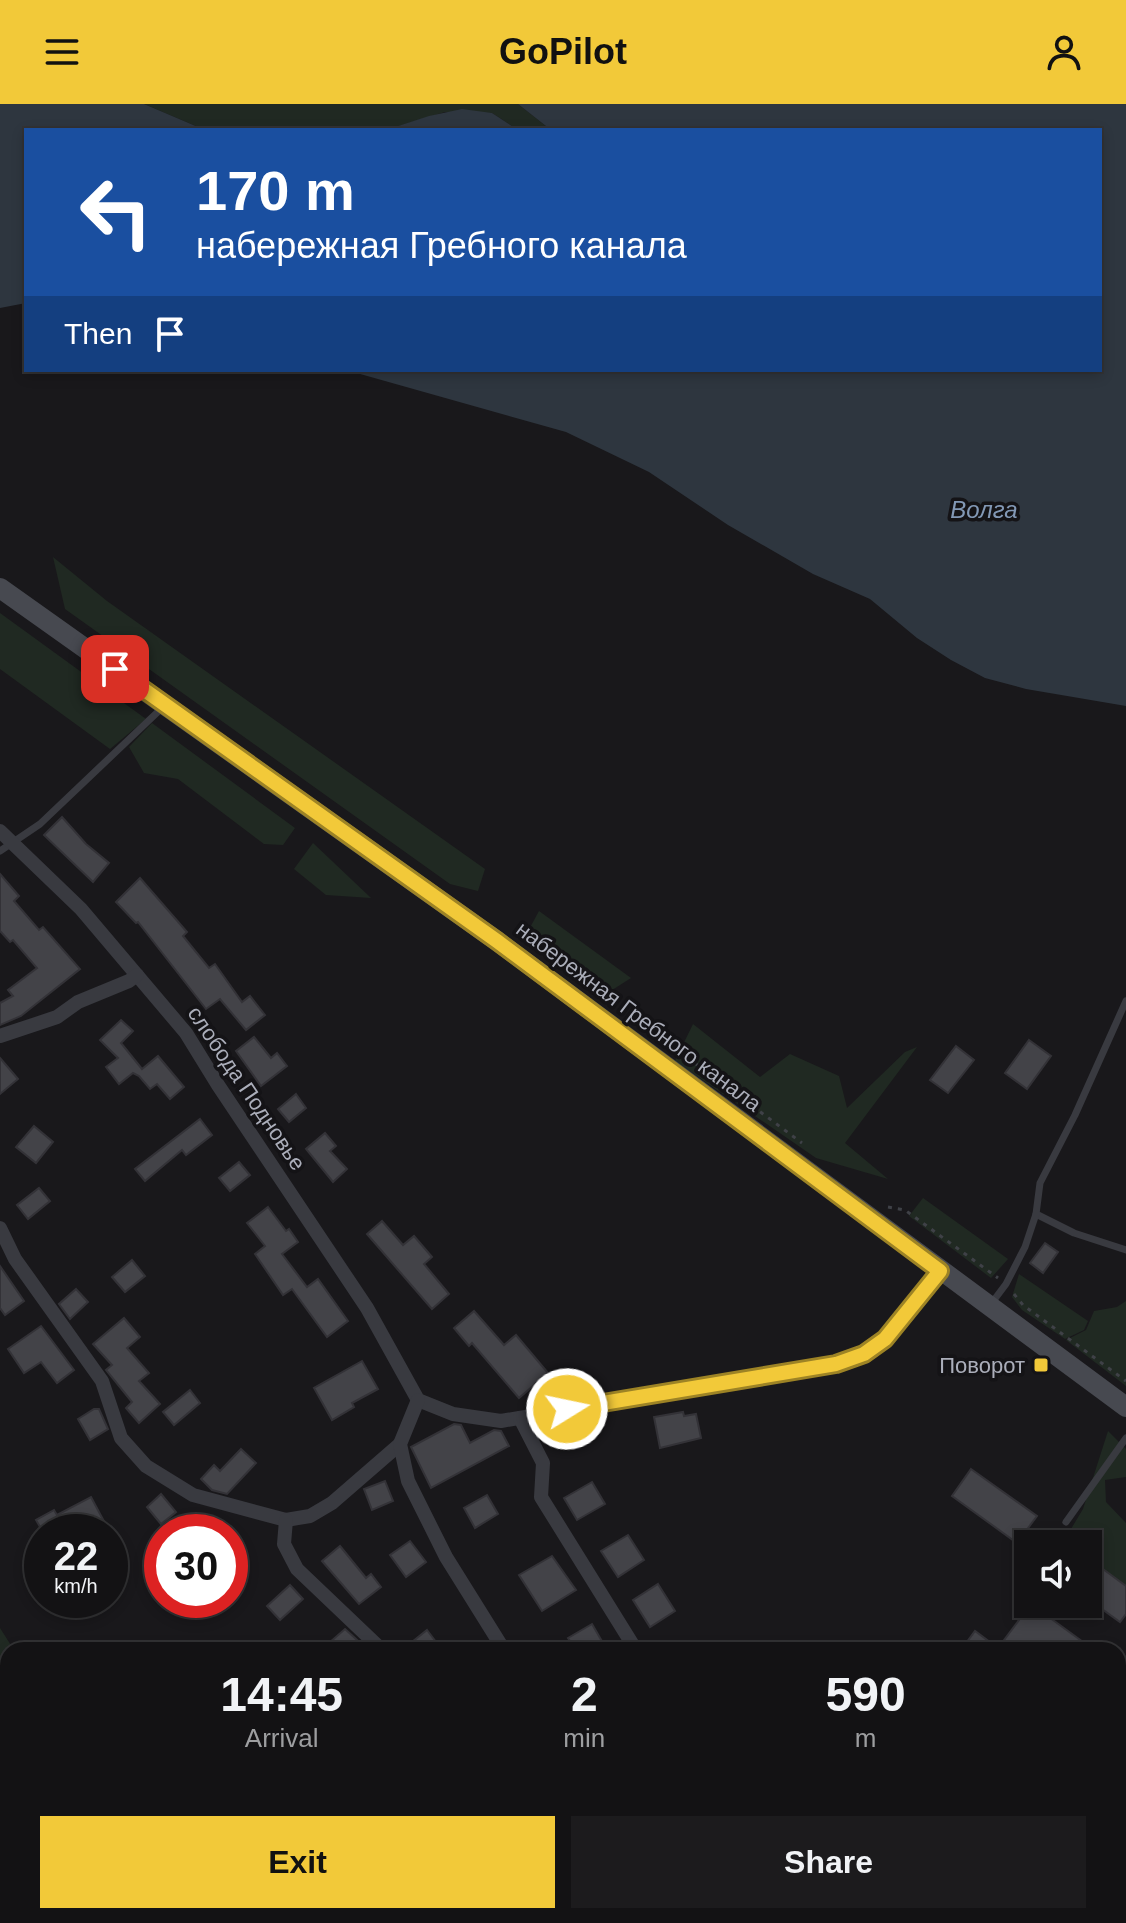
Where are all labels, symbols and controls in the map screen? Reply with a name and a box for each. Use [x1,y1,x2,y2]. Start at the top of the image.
icon: menu [40,30,84,74]
icon: person [1042,30,1086,74]
text: GoPilot [499,31,627,72]
text: 170 m [196,159,355,222]
icon: left [64,160,168,264]
text: набережная Гребного канала [196,225,687,266]
icon: arrive [148,312,192,356]
text: Then [64,317,132,350]
water label: Волга [950,496,1018,523]
pin [81,635,149,703]
icon: arrive [93,647,137,691]
street label: набережная Гребного канала [511,916,767,1117]
street label: слобода Подновье [183,1002,311,1175]
place label: Поворот [939,1353,1025,1378]
marker: Поворот [1032,1356,1050,1374]
position arrow [525,1367,609,1451]
speed limit sign: 30 [144,1514,248,1618]
map controls [1014,1530,1102,1618]
button: sound [1014,1530,1102,1618]
text: 22 [54,1534,98,1578]
text: km/h [54,1575,98,1597]
text: 14:45 [220,1668,343,1721]
text: 2 [571,1668,598,1721]
text: 590 [826,1668,906,1721]
text: Arrival [245,1723,319,1753]
text: min [563,1723,605,1753]
text: m [855,1723,876,1753]
button: Exit [40,1816,555,1908]
button: Share [571,1816,1086,1908]

